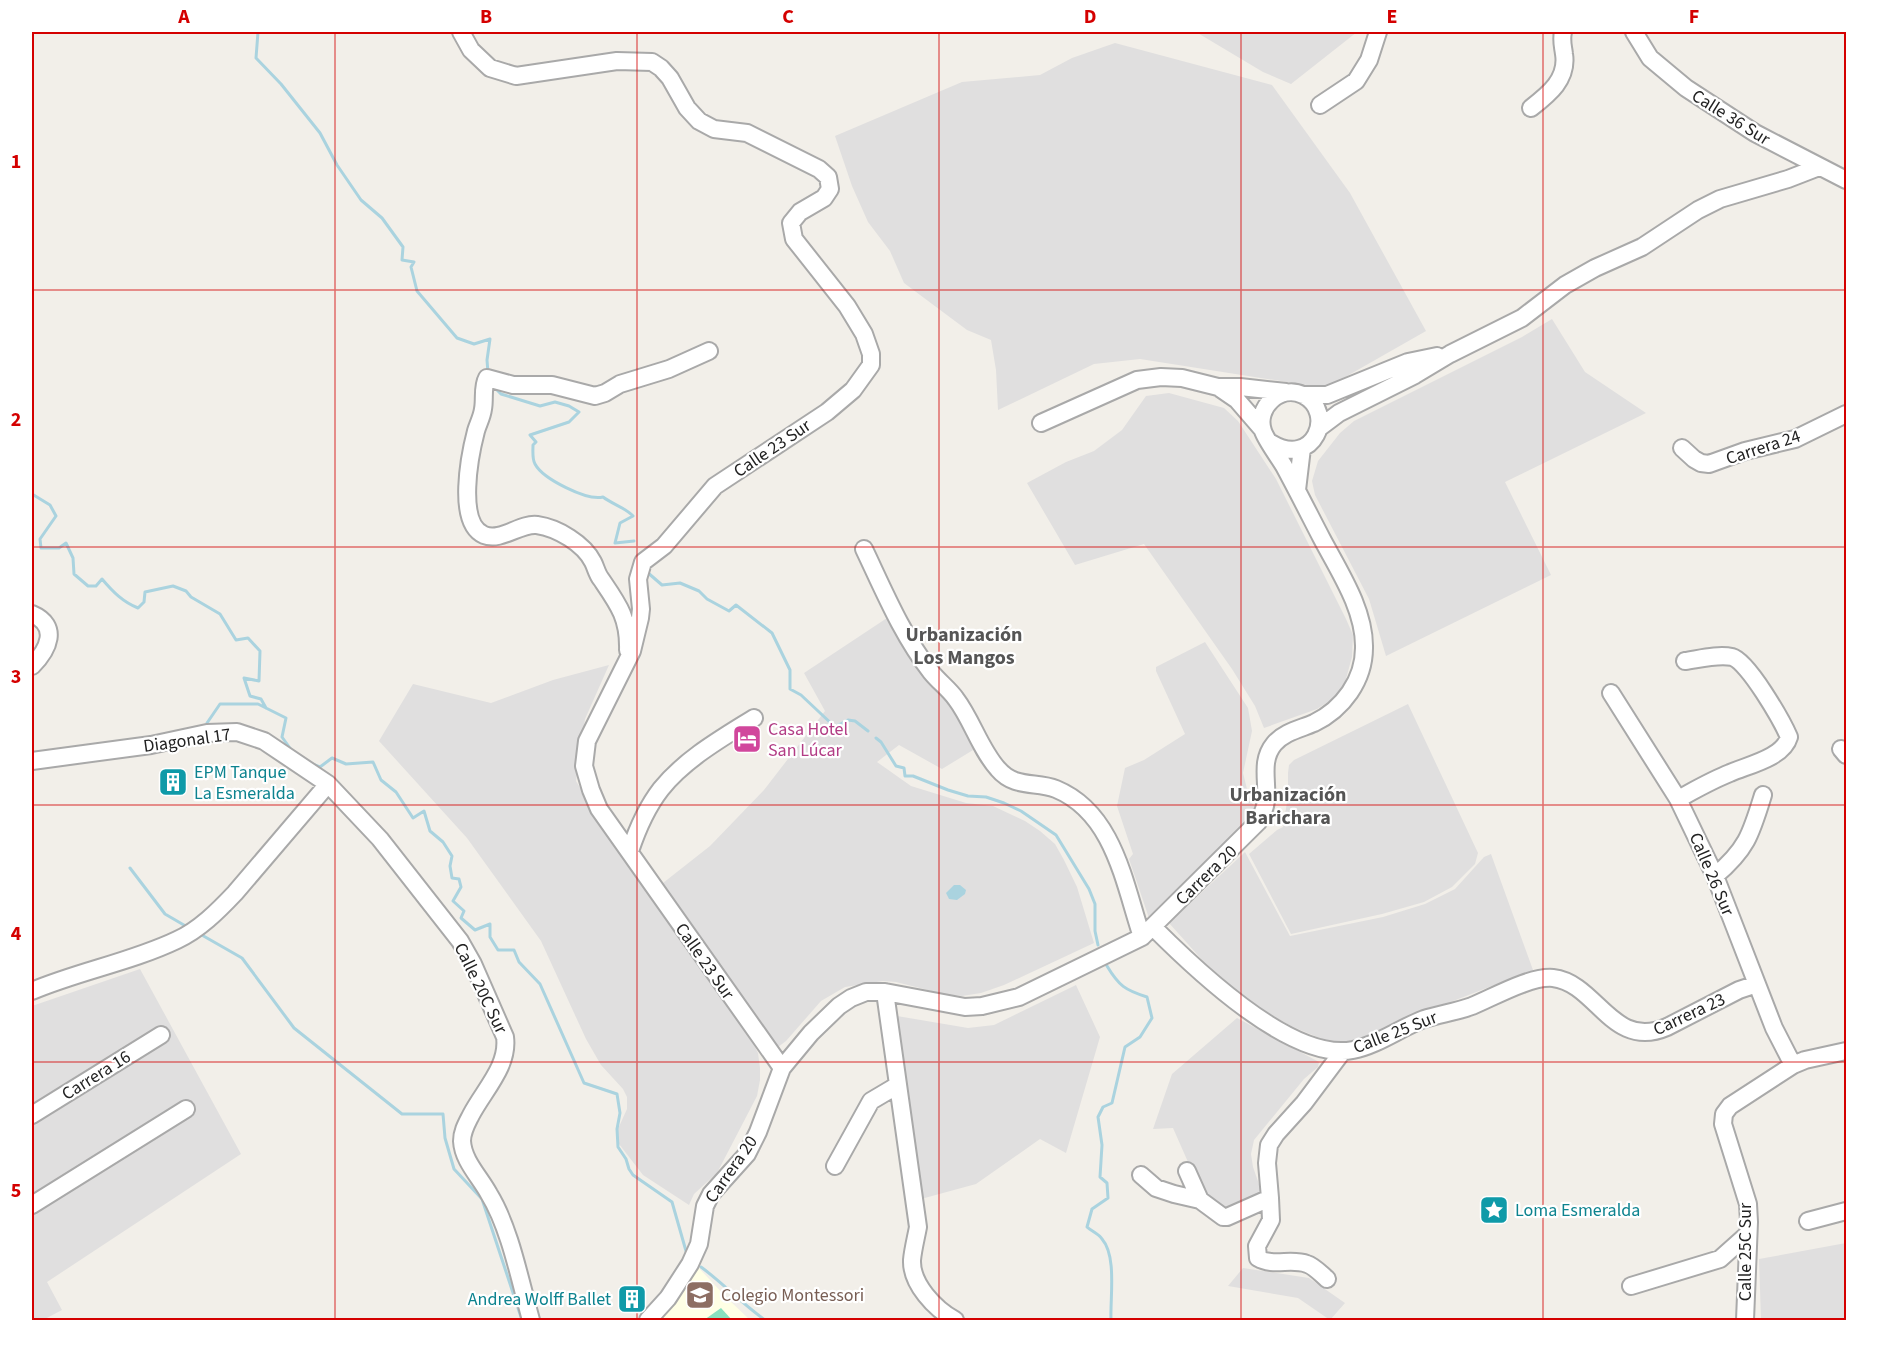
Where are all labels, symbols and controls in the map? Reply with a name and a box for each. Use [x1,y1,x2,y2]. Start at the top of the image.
text: A [177,3,190,31]
text: B [480,3,492,31]
text: C [782,3,794,31]
text: D [1084,3,1096,31]
text: E [1387,3,1397,31]
text: F [1689,3,1699,31]
street label: Calle 36 Sur [1687,83,1775,152]
text: 1 [11,148,21,176]
text: 2 [11,406,21,434]
street label: Calle 23 Sur [729,413,816,483]
street label: Carrera 24 [1723,424,1804,471]
district label: Urbanización Los Mangos [906,621,1022,672]
text: 3 [11,663,21,691]
place label: Casa Hotel San Lúcar [768,717,848,763]
street label: Diagonal 17 [142,722,233,759]
hotel icon: Casa Hotel San Lúcar [731,723,763,755]
place label: EPM Tanque La Esmeralda [194,760,295,806]
building icon: EPM Tanque La Esmeralda [157,766,189,798]
district label: Urbanización Barichara [1230,781,1346,832]
street label: Calle 26 Sur [1683,829,1741,920]
street label: Carrera 20 [1170,840,1243,911]
street label: Calle 23 Sur [669,918,741,1005]
text: 4 [11,920,22,948]
street label: Calle 20C Sur [448,938,514,1039]
street label: Carrera 23 [1649,987,1729,1042]
street label: Calle 25 Sur [1350,1005,1442,1060]
street label: Carrera 16 [57,1044,136,1106]
street label: Carrera 20 [699,1131,764,1208]
text: 5 [11,1177,21,1205]
place icon: Loma Esmeralda [1478,1194,1510,1226]
place label: Loma Esmeralda [1515,1198,1640,1223]
street label: Calle 25C Sur [1733,1202,1758,1301]
school or university icon: Colegio Montessori [684,1279,716,1311]
building icon: Andrea Wolff Ballet [616,1283,648,1315]
place label: Colegio Montessori [721,1283,864,1308]
place label: Andrea Wolff Ballet [468,1287,611,1312]

